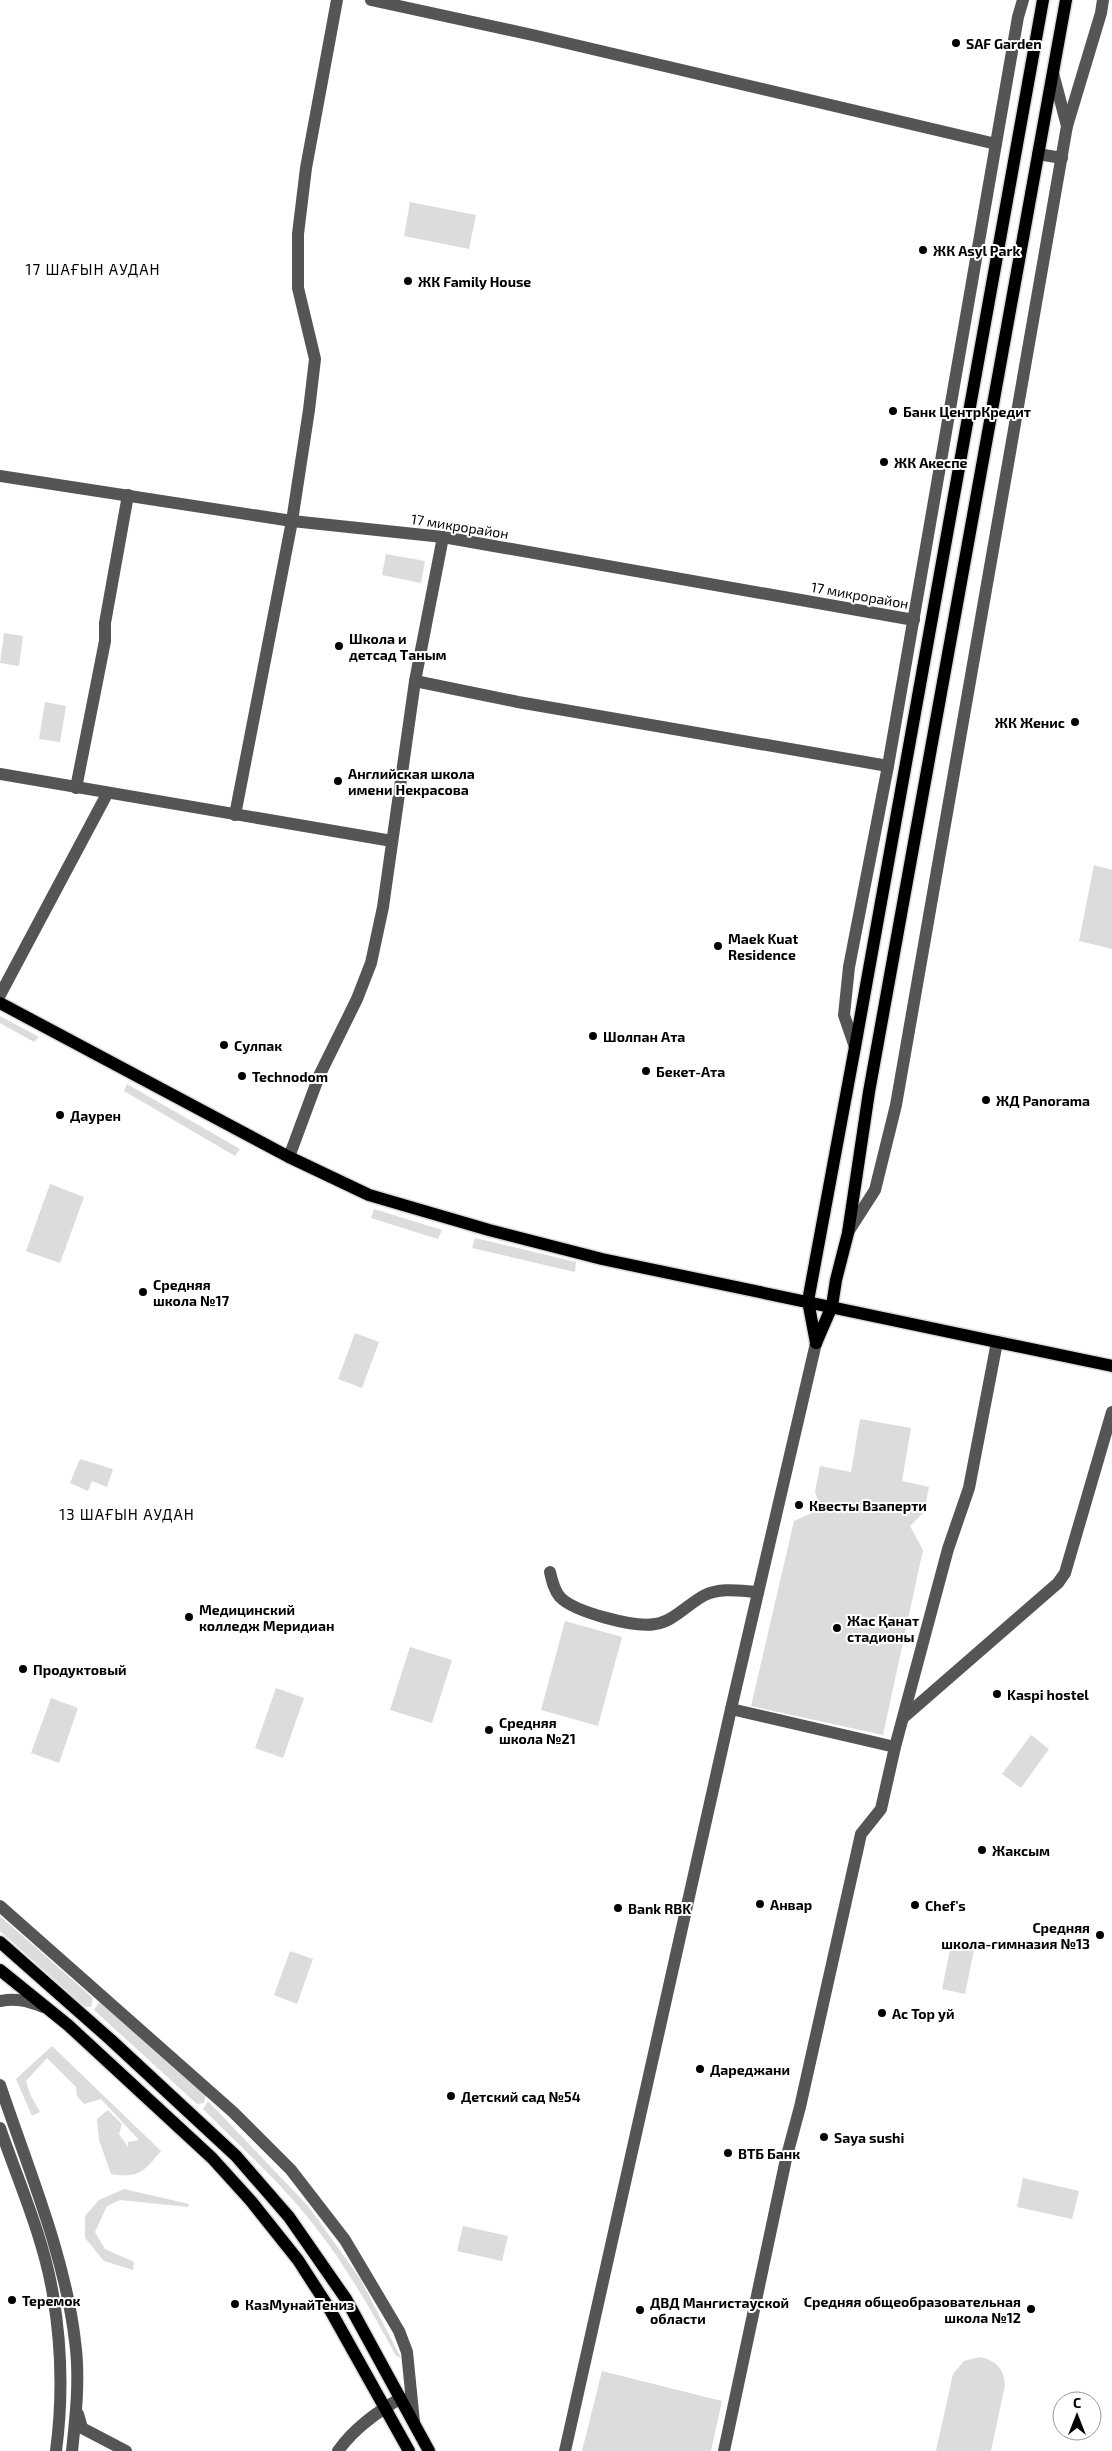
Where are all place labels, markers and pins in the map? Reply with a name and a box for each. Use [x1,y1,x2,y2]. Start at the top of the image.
place label: SAF Garden [966,35,1042,52]
marker: SAF Garden [950,37,962,49]
place label: ЖК Asyl Park [933,242,1020,259]
marker: ЖК Asyl Park [917,244,929,256]
place label: ЖК Family House [418,273,531,290]
marker: ЖК Family House [402,275,414,287]
place label: Банк ЦентрКредит [903,403,1031,420]
marker: Банк ЦентрКредит [887,405,899,417]
place label: ЖК Акеспе [894,454,968,471]
marker: ЖК Акеспе [878,456,890,468]
place label: Школа и детсад Таным [349,630,447,663]
marker: Школа и детсад Таным [333,640,345,652]
place label: ЖК Женис [995,714,1065,731]
marker: ЖК Женис [1069,716,1081,728]
place label: Английская школа имени Некрасова [348,765,475,798]
marker: Английская школа имени Некрасова [332,775,344,787]
place label: Maek Kuat Residence [728,930,799,963]
marker: Maek Kuat Residence [712,940,724,952]
place label: Шолпан Ата [603,1028,685,1045]
marker: Шолпан Ата [587,1030,599,1042]
place label: Сулпак [234,1037,282,1054]
marker: Сулпак [218,1039,230,1051]
place label: Бекет-Ата [656,1063,725,1080]
marker: Бекет-Ата [640,1065,652,1077]
place label: Technodom [252,1068,328,1085]
marker: Technodom [236,1070,248,1082]
place label: ЖД Panorama [996,1092,1090,1109]
marker: ЖД Panorama [980,1094,992,1106]
place label: Даурен [70,1107,121,1124]
marker: Даурен [54,1109,66,1121]
place label: Средняя школа №17 [153,1276,230,1309]
marker: Средняя школа №17 [137,1286,149,1298]
place label: Квесты Взаперти [809,1497,927,1514]
marker: Квесты Взаперти [793,1499,805,1511]
place label: Медицинский колледж Меридиан [199,1601,334,1634]
marker: Медицинский колледж Меридиан [183,1611,195,1623]
place label: Жас Қанат стадионы [847,1612,919,1645]
marker: Жас Қанат стадионы [831,1622,843,1634]
place label: Продуктовый [33,1661,127,1678]
marker: Продуктовый [17,1663,29,1675]
place label: Kaspi hostel [1007,1686,1089,1703]
marker: Kaspi hostel [991,1688,1003,1700]
place label: Средняя школа №21 [499,1714,576,1747]
marker: Средняя школа №21 [483,1724,495,1736]
place label: Жаксым [992,1842,1050,1859]
marker: Жаксым [976,1844,988,1856]
place label: Анвар [770,1896,812,1913]
place label: Chef's [925,1897,966,1914]
marker: Анвар [754,1898,766,1910]
marker: Chef's [909,1899,921,1911]
place label: Bank RBK [628,1900,691,1917]
marker: Bank RBK [612,1902,624,1914]
place label: Средняя школа-гимназия №13 [941,1919,1090,1952]
marker: Средняя школа-гимназия №13 [1094,1929,1106,1941]
place label: Ас Тор уй [892,2005,955,2022]
marker: Ас Тор уй [876,2007,888,2019]
place label: Дареджани [710,2061,790,2078]
marker: Дареджани [694,2063,706,2075]
place label: Детский сад №54 [461,2088,581,2105]
marker: Детский сад №54 [445,2090,457,2102]
place label: Saya sushi [834,2129,904,2146]
marker: Saya sushi [818,2131,830,2143]
place label: ВТБ Банк [738,2145,800,2162]
marker: ВТБ Банк [722,2147,734,2159]
place label: Теремок [22,2292,81,2309]
place label: Средняя общеобразовательная школа №12 [804,2293,1021,2326]
marker: Теремок [6,2294,18,2306]
place label: ДВД Мангистауской области [650,2294,789,2327]
place label: КазМунайТениз [245,2296,354,2313]
marker: КазМунайТениз [229,2298,241,2310]
marker: Средняя общеобразовательная школа №12 [1025,2303,1037,2315]
marker: ДВД Мангистауской области [634,2304,646,2316]

